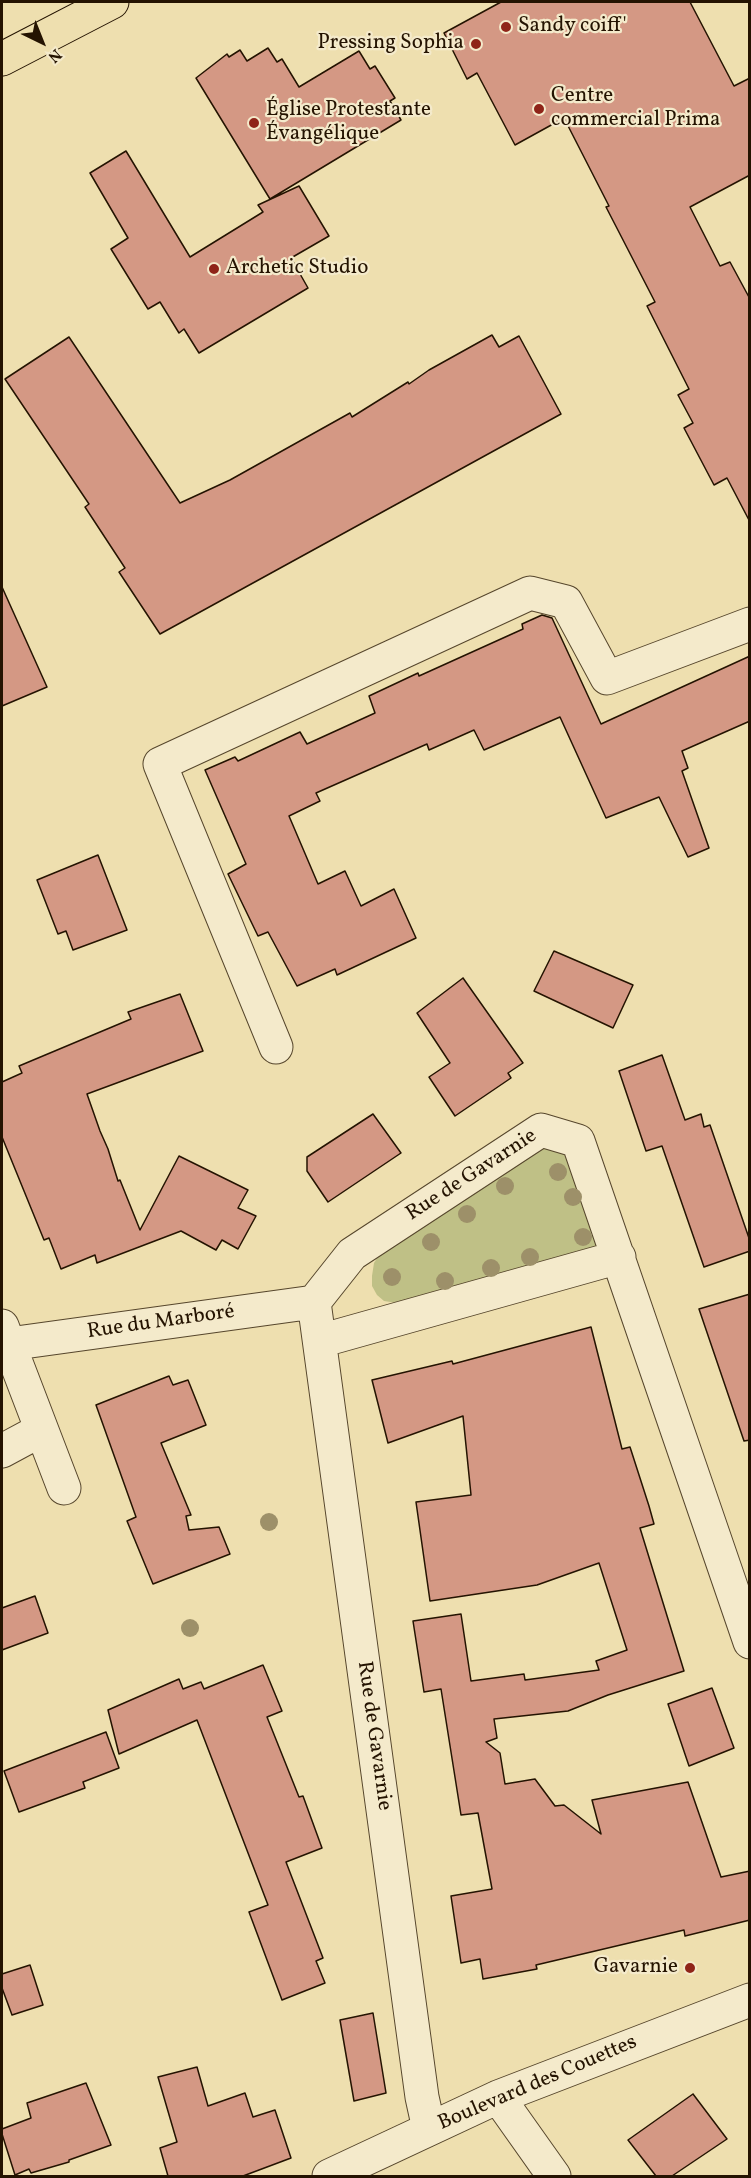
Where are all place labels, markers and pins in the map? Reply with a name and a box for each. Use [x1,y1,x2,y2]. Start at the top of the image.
place label: Sandy coiff' [518,14,627,40]
marker: Sandy coiff' [499,20,513,34]
place label: Pressing Sophia [317,31,464,57]
marker: Pressing Sophia [469,37,483,51]
place label: Centre commercial Prima [551,84,720,134]
place label: Église Protestante Évangélique [266,98,431,148]
marker: Centre commercial Prima [532,102,546,116]
marker: Église Protestante Évangélique [247,116,261,130]
place label: Archetic Studio [226,256,368,282]
marker: Archetic Studio [207,262,221,276]
place label: Gavarnie [594,1955,678,1981]
marker: Gavarnie [683,1961,697,1975]

